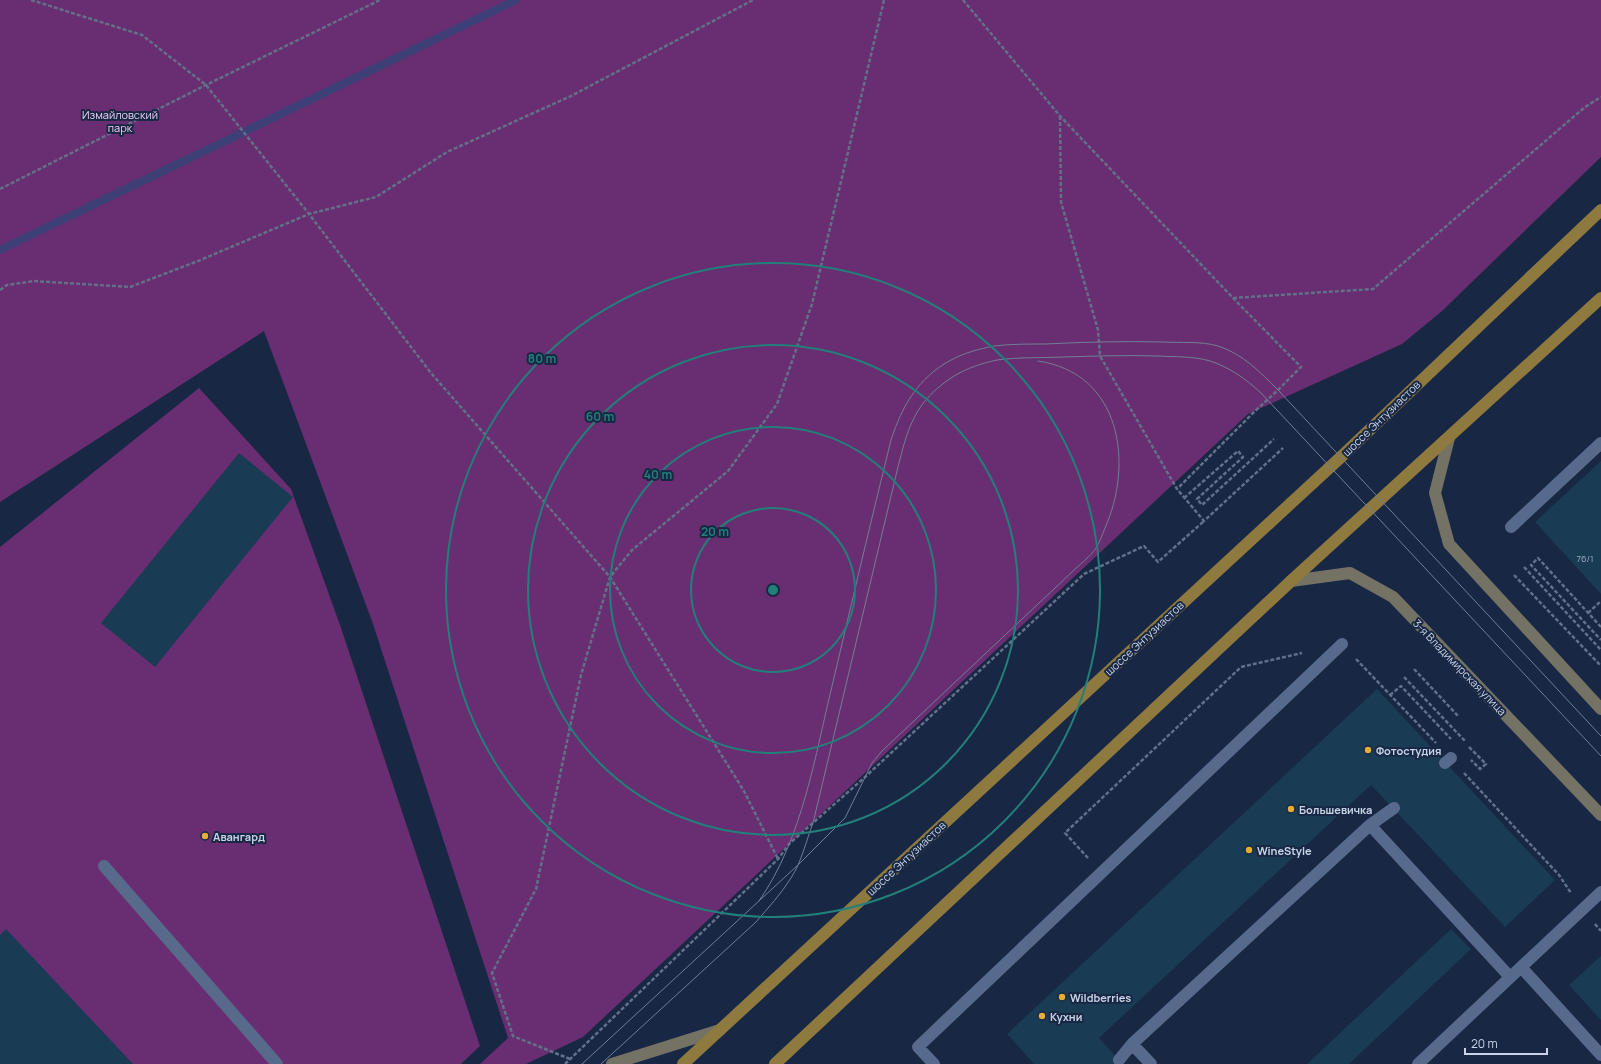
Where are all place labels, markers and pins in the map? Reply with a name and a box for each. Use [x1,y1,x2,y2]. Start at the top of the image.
centre of rings [766,583,780,597]
place label: Фотостудия [1376,743,1441,758]
marker: Фотостудия [1363,745,1373,755]
place label: Большевичка [1299,802,1372,817]
marker: Большевичка [1286,804,1296,814]
place label: Авангард [213,829,265,844]
marker: Авангард [200,831,210,841]
place label: WineStyle [1257,843,1312,858]
marker: WineStyle [1244,845,1254,855]
place label: Wildberries [1070,990,1131,1005]
marker: Wildberries [1057,992,1067,1002]
place label: Кухни [1050,1009,1082,1024]
marker: Кухни [1037,1011,1047,1021]

